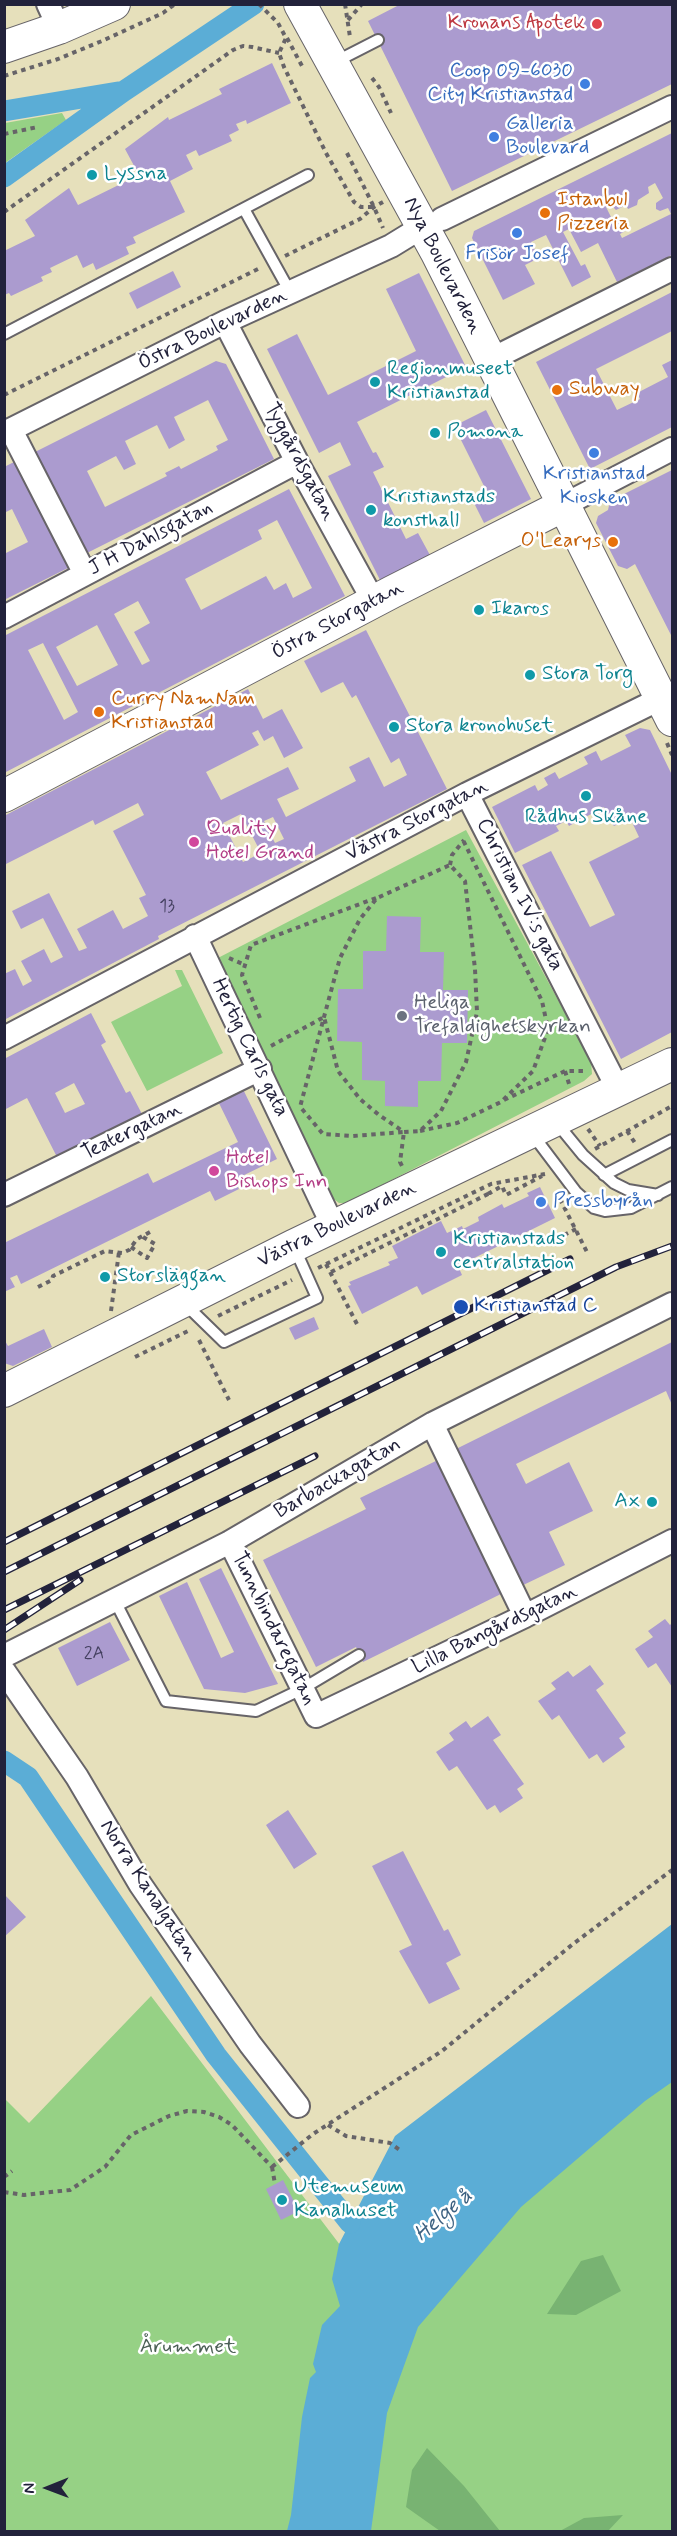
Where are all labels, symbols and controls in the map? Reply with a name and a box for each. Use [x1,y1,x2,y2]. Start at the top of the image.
place label: Kronans Apotek [447,11,585,37]
marker: Kronans Apotek [590,17,604,31]
place label: Coop 09-6030 City Kristianstad [427,59,573,109]
marker: Coop 09-6030 City Kristianstad [578,77,592,91]
place label: Galleria Boulevard [506,112,589,162]
marker: Galleria Boulevard [487,130,501,144]
place label: Lyssna [104,162,167,188]
marker: Lyssna [85,168,99,182]
place label: Istanbul Pizzeria [557,188,629,238]
street label: Nya Boulevarden [397,193,487,339]
marker: Istanbul Pizzeria [538,206,552,220]
marker: Frisör Josef [510,226,524,240]
place label: Frisör Josef [465,242,569,268]
street label: Östra Boulevarden [135,283,291,377]
place label: Regionmuseet Kristianstad [387,357,513,407]
marker: Regionmuseet Kristianstad [368,375,382,389]
place label: Subway [569,377,640,403]
marker: Subway [550,383,564,397]
street label: Tyggårdsgatan [257,399,341,525]
place label: Pomona [447,420,523,446]
marker: Pomona [428,426,442,440]
marker: Kristianstad Kiosken [587,446,601,460]
place label: Kristianstad Kiosken [543,462,645,512]
place label: Kristianstads konsthall [383,485,495,535]
street label: J H Dahlsgatan [85,496,217,582]
marker: Kristianstads konsthall [364,503,378,517]
place label: O'Learys [520,529,601,555]
marker: O'Learys [606,535,620,549]
street label: Östra Storgatan [268,576,408,666]
place label: Ikaros [491,597,549,623]
marker: Ikaros [472,603,486,617]
place label: Stora Torg [542,662,633,688]
marker: Stora Torg [523,668,537,682]
place label: Curry NamNam Kristianstad [111,687,255,737]
marker: Curry NamNam Kristianstad [92,705,106,719]
place label: Stora kronohuset [406,714,554,740]
marker: Stora kronohuset [387,720,401,734]
street label: Västra Storgatan [341,774,493,868]
marker: Rådhus Skåne [579,789,593,803]
place label: Rådhus Skåne [525,805,647,831]
street label: Christian IV:s gata [470,814,568,976]
place label: Quality Hotel Grand [206,817,314,867]
marker: Quality Hotel Grand [187,835,201,849]
house number: 13 [159,896,175,918]
street label: Hertig Carls gata [205,975,293,1121]
place label: Heliga Trefaldighetskyrkan [414,991,591,1041]
marker: Heliga Trefaldighetskyrkan [395,1009,409,1023]
street label: Teatergatan [78,1097,186,1167]
place label: Hotel Bishops Inn [226,1146,328,1196]
marker: Hotel Bishops Inn [207,1164,221,1178]
street label: Västra Boulevarden [253,1176,421,1274]
place label: Pressbyrån [553,1189,653,1215]
marker: Pressbyrån [534,1195,548,1209]
place label: Kristianstads centralstation [453,1227,574,1277]
marker: Kristianstads centralstation [434,1245,448,1259]
place label: Storsläggan [117,1264,226,1290]
marker: Storsläggan [98,1270,112,1284]
place label: Kristianstad C [474,1294,597,1320]
marker: Kristianstad C [452,1298,470,1316]
street label: Barbackagatan [270,1433,406,1525]
place label: Ax [614,1489,640,1515]
marker: Ax [645,1495,659,1509]
street label: Tunnbindaregatan [225,1548,321,1710]
street label: Lilla Bangårdsgatan [408,1579,582,1681]
house number: 2A [84,1643,104,1665]
street label: Norra Kanalgatan [93,1816,203,1966]
place label: Utemuseum Kanalhuset [294,2175,404,2225]
water label: Helge å [409,2184,479,2248]
marker: Utemuseum Kanalhuset [275,2193,289,2207]
park label: Årummet [140,2335,236,2361]
north arrow [18,2458,78,2518]
text: N [19,2483,40,2494]

